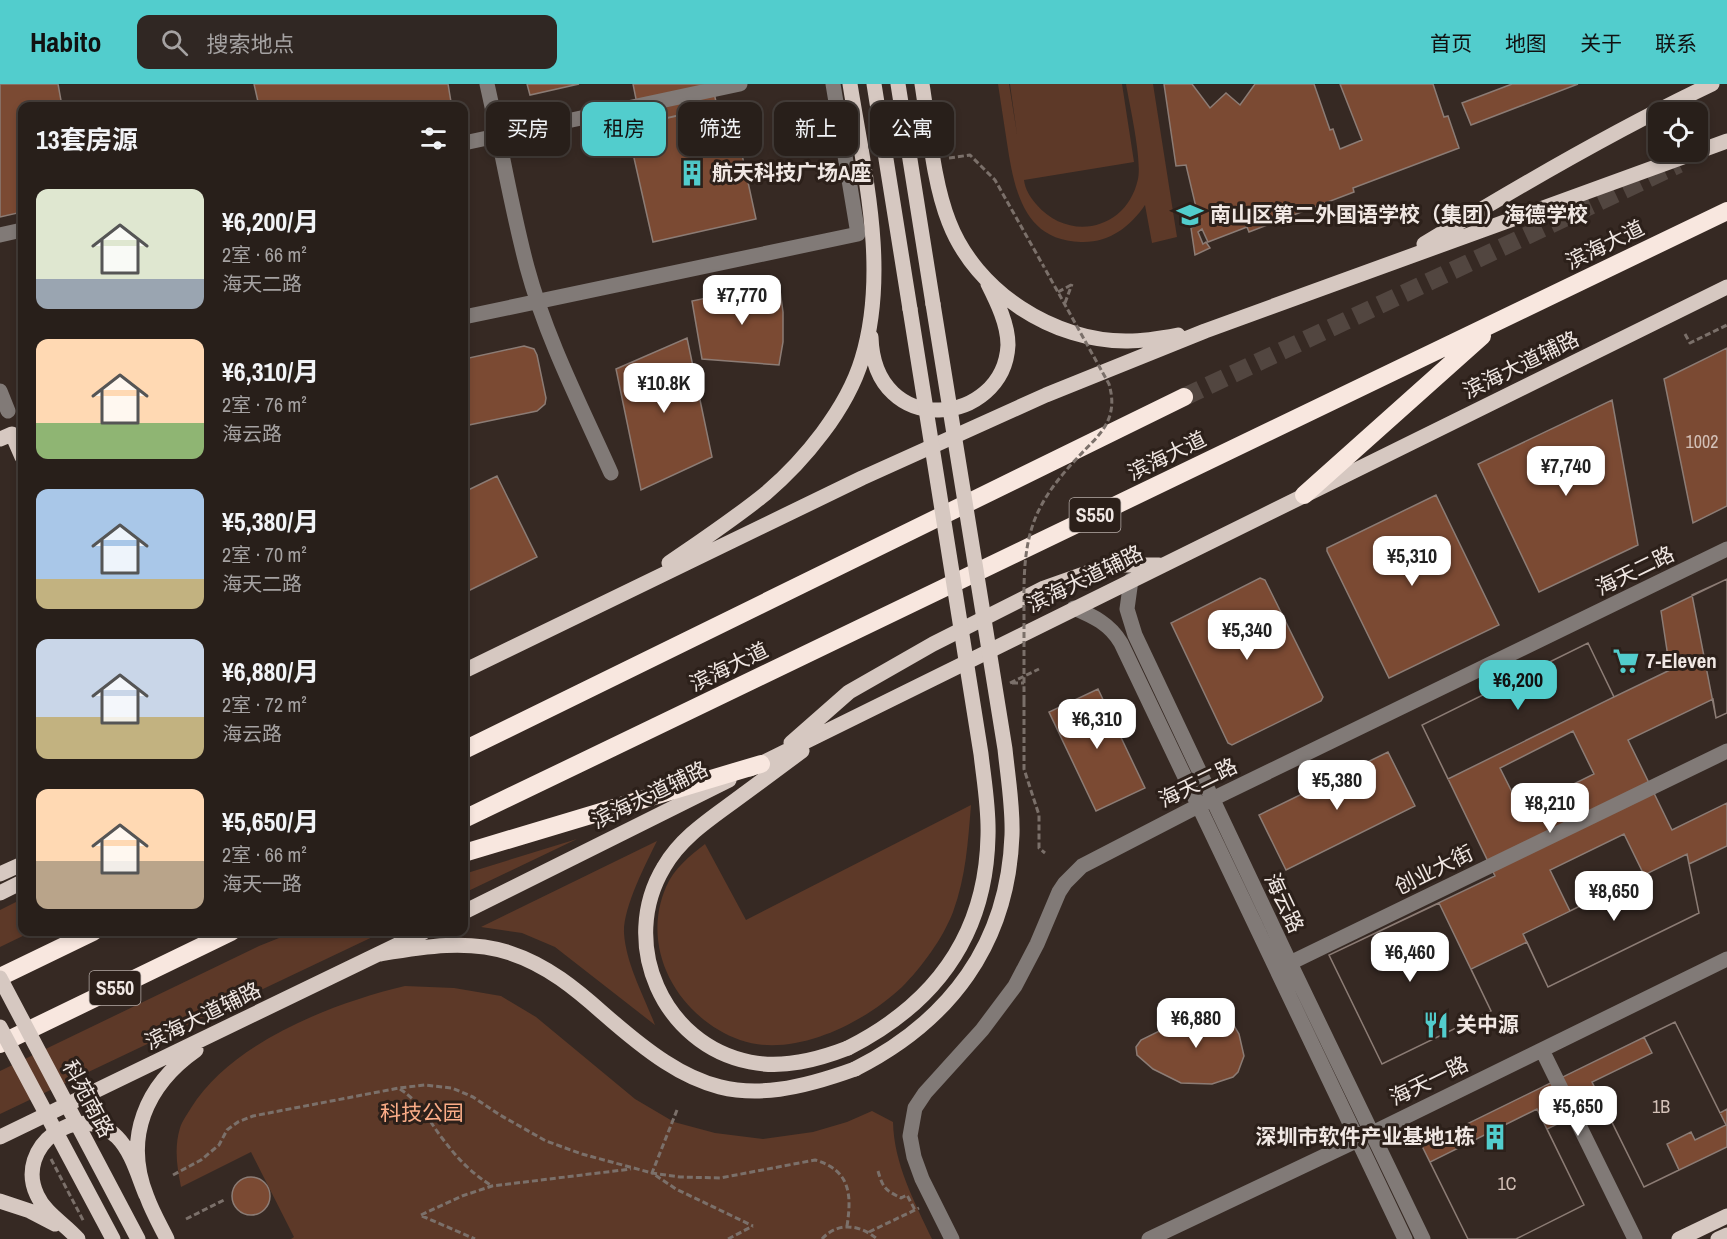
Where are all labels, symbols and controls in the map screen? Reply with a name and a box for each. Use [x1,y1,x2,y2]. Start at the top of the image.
search box [137,15,557,69]
text: Habito [30,23,101,61]
icon: search [158,26,191,59]
text: 搜索地点 [206,29,294,59]
text: 首页 [1430,29,1472,58]
text: 地图 [1505,29,1547,58]
text: 关于 [1580,29,1622,58]
text: 联系 [1655,29,1697,58]
chip: 买房 [486,102,570,156]
chip: 租房 [582,102,666,156]
chip: 筛选 [678,102,762,156]
chip: 新上 [774,102,858,156]
chip: 公寓 [870,102,954,156]
map controls [1648,102,1708,162]
button: locate [1648,102,1708,162]
text: 13套房源 [36,122,138,157]
icon: filters [417,122,450,155]
building icon: 航天科技广场A座 [677,158,707,188]
place label: 航天科技广场A座 [712,158,871,187]
school or university icon: 南山区第二外国语学校（集团）海德学校 [1175,200,1205,230]
place label: 南山区第二外国语学校（集团）海德学校 [1210,200,1588,229]
text: ¥6,200/月 [222,204,319,239]
icon: home [84,213,156,285]
street label: 滨海大道 [1561,213,1649,276]
text: 2室 · 66 m² [222,241,307,268]
text: 海天二路 [222,270,302,297]
pin: ¥7,770 [693,275,791,326]
text: ¥7,770 [717,281,767,308]
street label: 滨海大道辅路 [1458,324,1584,405]
text: ¥6,310/月 [222,354,319,389]
icon: home [84,363,156,435]
pin: ¥10.8K [615,363,713,414]
text: ¥10.8K [638,369,690,396]
text: 2室 · 76 m² [222,391,307,418]
text: 海云路 [222,420,282,447]
street label: 滨海大道 [1123,424,1211,487]
house number: 1002 [1686,429,1718,454]
pin: ¥7,740 [1517,446,1615,497]
text: ¥7,740 [1541,452,1591,479]
road number: S550 [1070,498,1120,532]
text: ¥5,380/月 [222,504,319,539]
icon: home [84,513,156,585]
pin: ¥5,310 [1363,536,1461,587]
street label: 滨海大道辅路 [1022,538,1148,619]
street label: 海天二路 [1591,539,1679,602]
text: 2室 · 70 m² [222,541,307,568]
text: ¥5,310 [1387,542,1437,569]
text: 海天二路 [222,570,302,597]
pin: ¥5,340 [1198,610,1296,661]
text: ¥5,340 [1222,616,1272,643]
street label: 滨海大道 [685,635,773,698]
supermarket icon: 7-Eleven [1611,646,1641,676]
place label: 7-Eleven [1646,646,1717,675]
text: ¥6,880/月 [222,654,319,689]
pin: ¥6,200 [1469,660,1567,711]
icon: home [84,663,156,735]
text: ¥6,200 [1493,666,1543,693]
text: 2室 · 72 m² [222,691,307,718]
pin: ¥6,310 [1048,699,1146,750]
text: ¥6,310 [1072,705,1122,732]
text: 海云路 [222,720,282,747]
street label: 海天二路 [1154,751,1242,814]
street label: 滨海大道辅路 [587,754,713,835]
pin: ¥5,380 [1288,760,1386,811]
text: ¥5,380 [1312,766,1362,793]
pin: ¥8,210 [1501,783,1599,834]
text: ¥8,210 [1525,789,1575,816]
text: ¥5,650/月 [222,804,319,839]
icon: home [84,813,156,885]
street label: 创业大街 [1390,838,1478,901]
text: 2室 · 66 m² [222,841,307,868]
street label: 海云路 [1258,868,1311,937]
text: 海天一路 [222,870,302,897]
pin: ¥8,650 [1565,871,1663,922]
text: ¥8,650 [1589,877,1639,904]
pin: ¥6,460 [1361,932,1459,983]
text: ¥6,460 [1385,938,1435,965]
road number: S550 [90,971,140,1005]
street label: 滨海大道辅路 [140,975,266,1056]
pin: ¥6,880 [1147,998,1245,1049]
text: ¥6,880 [1171,1004,1221,1031]
restaurant icon: 关中源 [1421,1010,1451,1040]
place label: 关中源 [1456,1010,1519,1039]
street label: 海天一路 [1385,1049,1473,1112]
street label: 科苑南路 [56,1055,121,1143]
pin: ¥5,650 [1529,1086,1627,1137]
text: ¥5,650 [1553,1092,1603,1119]
house number: 1B [1652,1094,1670,1119]
park label: 科技公园 [380,1098,464,1127]
place label: 深圳市软件产业基地1栋 [1255,1122,1475,1151]
building icon: 深圳市软件产业基地1栋 [1480,1122,1510,1152]
house number: 1C [1498,1171,1516,1196]

